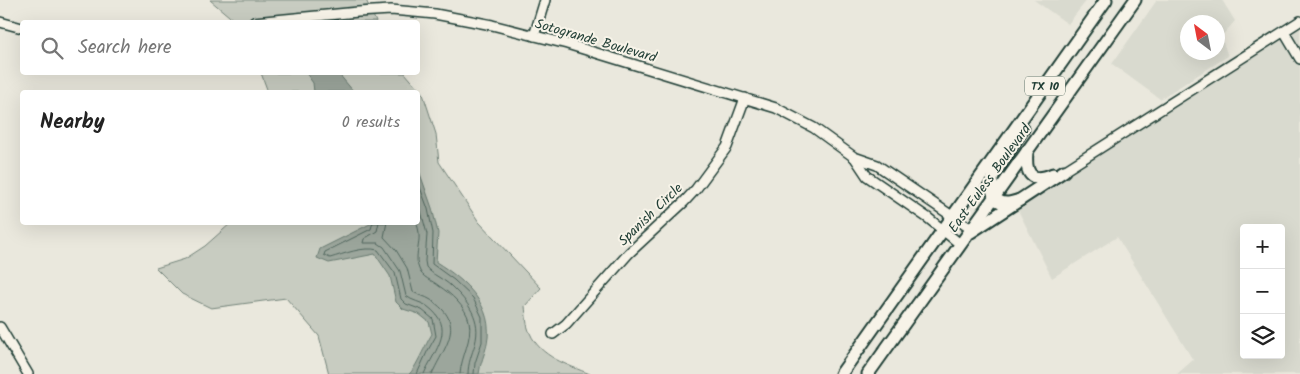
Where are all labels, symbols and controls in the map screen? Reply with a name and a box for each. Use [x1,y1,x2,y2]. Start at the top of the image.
street label: Sotogrande Boulevard [532,13,660,69]
north arrow [1180,15,1225,60]
search box [20,20,420,75]
text: Search here [78,33,172,63]
icon: search [38,34,66,62]
road number: TX 10 [1025,76,1065,95]
text: Nearby [40,106,105,139]
text: 0 results [342,110,400,135]
street label: East Euless Boulevard [943,119,1037,238]
street label: Spanish Circle [613,178,689,251]
map controls [1240,224,1285,359]
button: + [1240,224,1285,269]
button: − [1240,269,1285,314]
button: layers [1240,314,1285,359]

